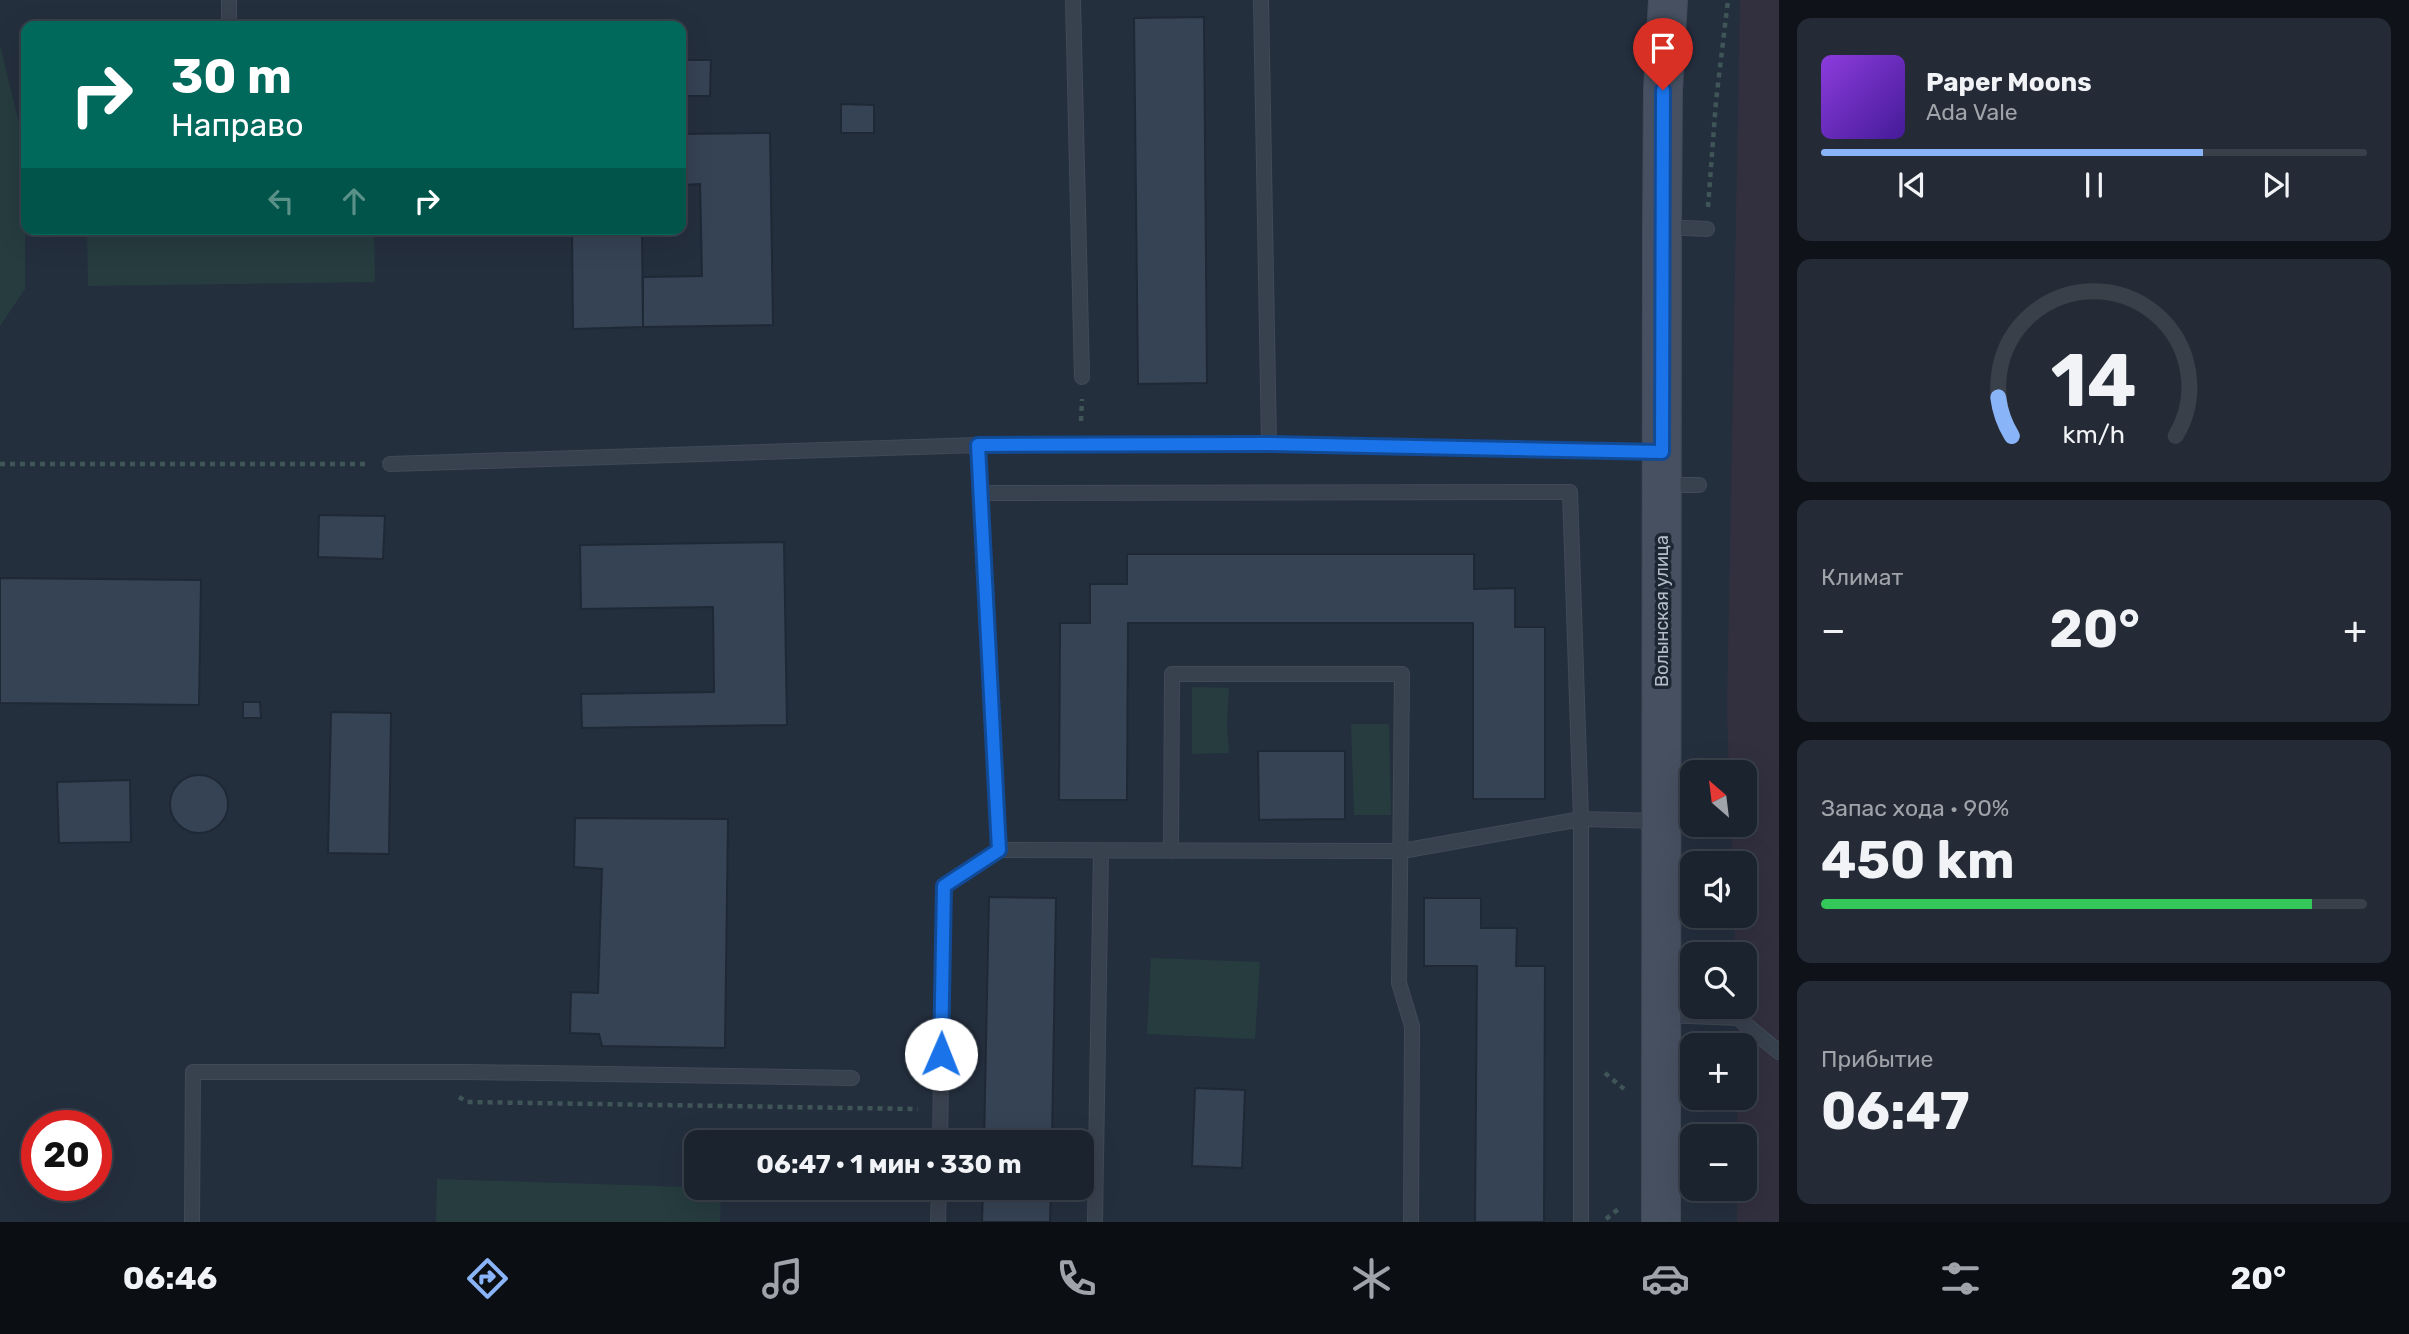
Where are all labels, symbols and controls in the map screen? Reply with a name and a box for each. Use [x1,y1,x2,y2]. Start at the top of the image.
pin [1633,18,1693,90]
icon: arrive [1644,29,1682,67]
text: 30 m [171,47,292,105]
icon: right [56,49,147,140]
text: Paper Moons [1926,67,2092,98]
text: Ada Vale [1926,98,2018,126]
text: Направо [171,106,304,144]
icon: previous [1893,166,1931,204]
icon: pause [2075,166,2113,204]
icon: next [2257,166,2295,204]
icon: left [262,182,300,220]
icon: ahead [335,182,373,220]
icon: right [408,182,446,220]
text: 14 [2051,339,2137,425]
text: km/h [2063,420,2125,449]
street label: Волынская улица [1651,535,1673,687]
text: Климат [1821,563,1903,591]
text: 20° [2049,598,2140,660]
text: − [1821,607,1846,653]
text: + [2343,607,2367,653]
north arrow [1680,760,1757,836]
map controls [1680,760,1757,1201]
text: Запас хода · 90% [1821,794,2009,822]
text: 450 km [1821,829,2015,891]
button: sound [1680,851,1757,928]
button: search [1680,942,1757,1019]
position arrow [904,1017,978,1091]
button: + [1680,1033,1757,1110]
text: Прибытие [1821,1045,1933,1073]
text: 06:47 [1821,1080,1969,1142]
speed limit sign: 20 [21,1110,112,1201]
button: − [1680,1124,1757,1201]
text: 06:47 · 1 мин · 330 m [756,1149,1022,1180]
icon: directions [463,1254,512,1303]
icon: music [758,1254,807,1303]
icon: phone [1052,1254,1101,1303]
icon: climate [1347,1254,1396,1303]
icon: car [1641,1254,1690,1303]
icon: filters [1936,1254,1985,1303]
text: 06:46 [123,1259,217,1297]
text: 20° [2230,1259,2286,1297]

